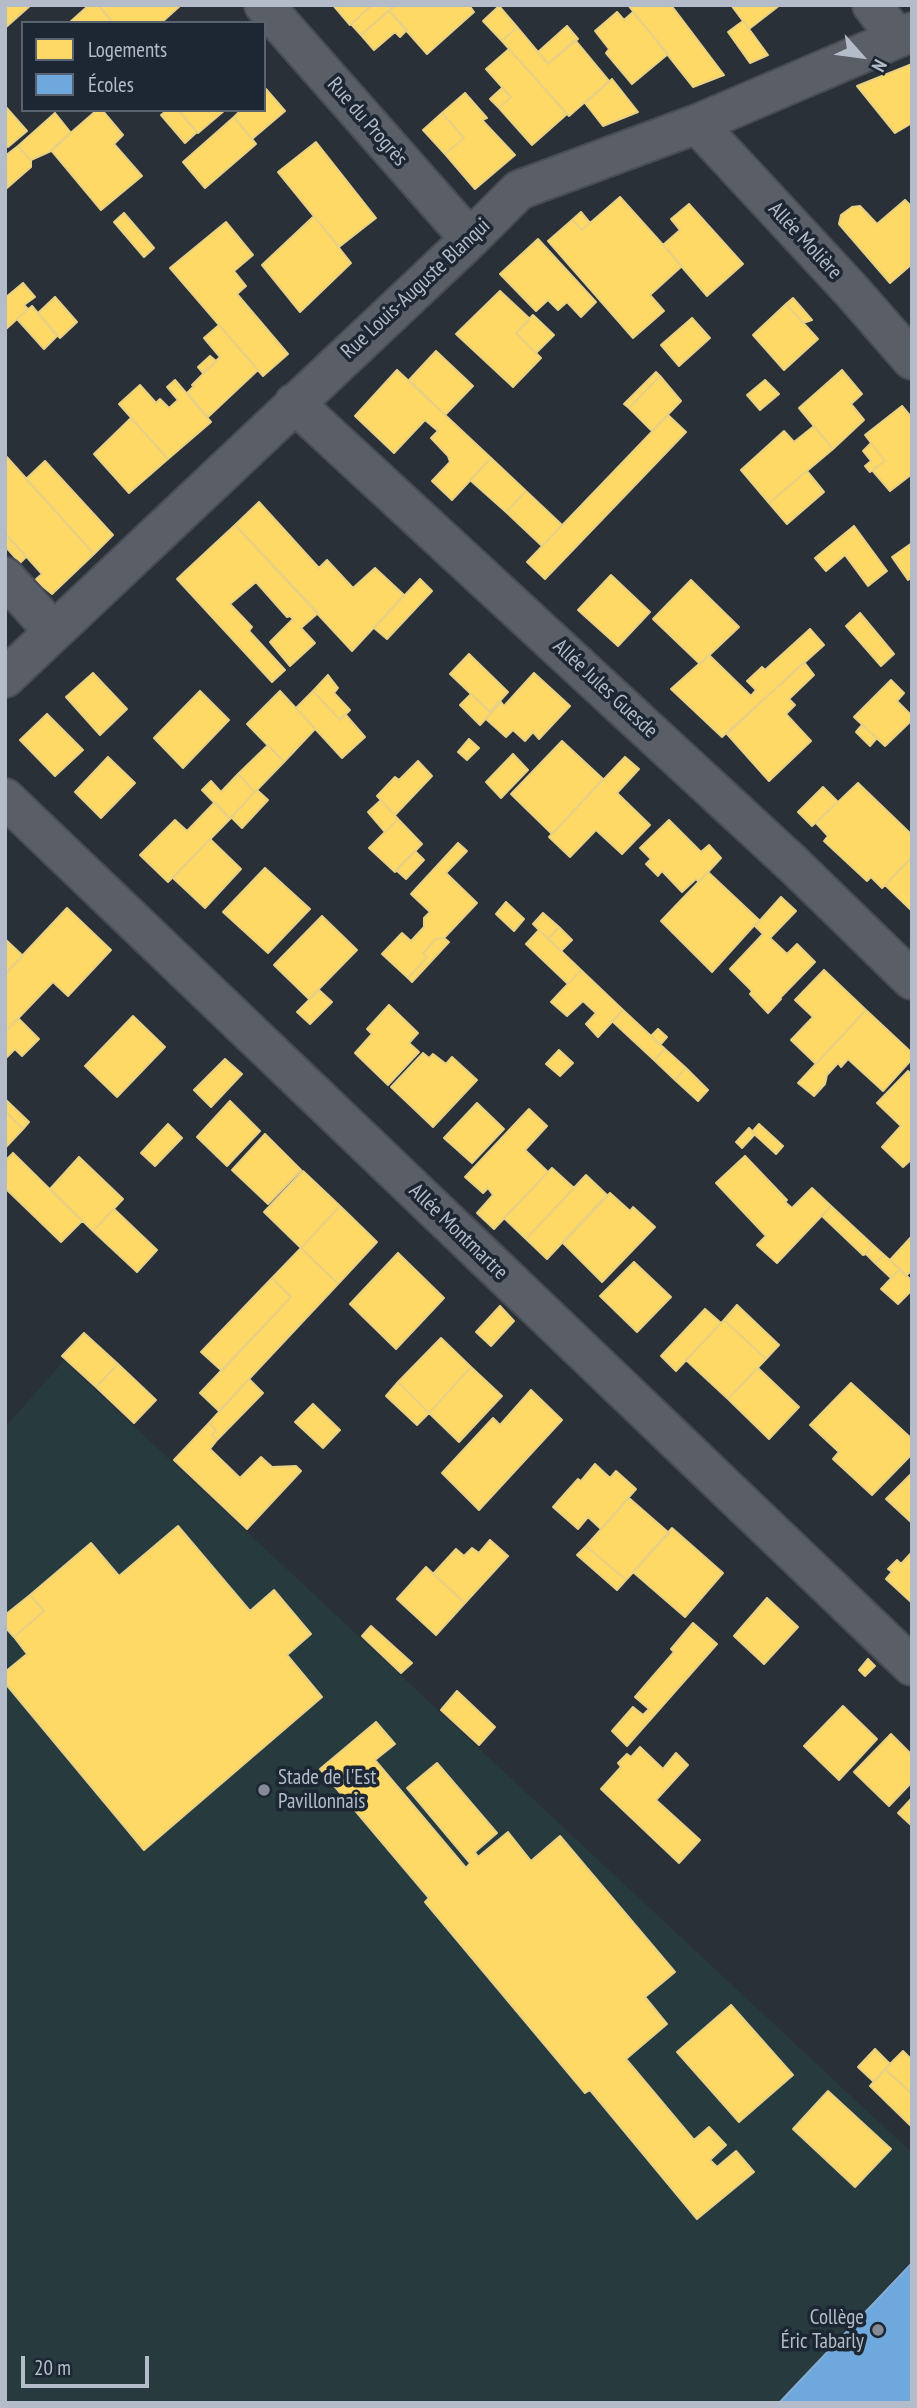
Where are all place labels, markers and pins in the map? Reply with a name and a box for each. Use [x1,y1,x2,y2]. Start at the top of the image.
place label: Stade de l'Est Pavillonnais [278,1765,376,1815]
marker: Stade de l'Est Pavillonnais [256,1782,272,1798]
place label: Collège Éric Tabarly [781,2305,864,2355]
marker: Collège Éric Tabarly [870,2322,886,2338]

